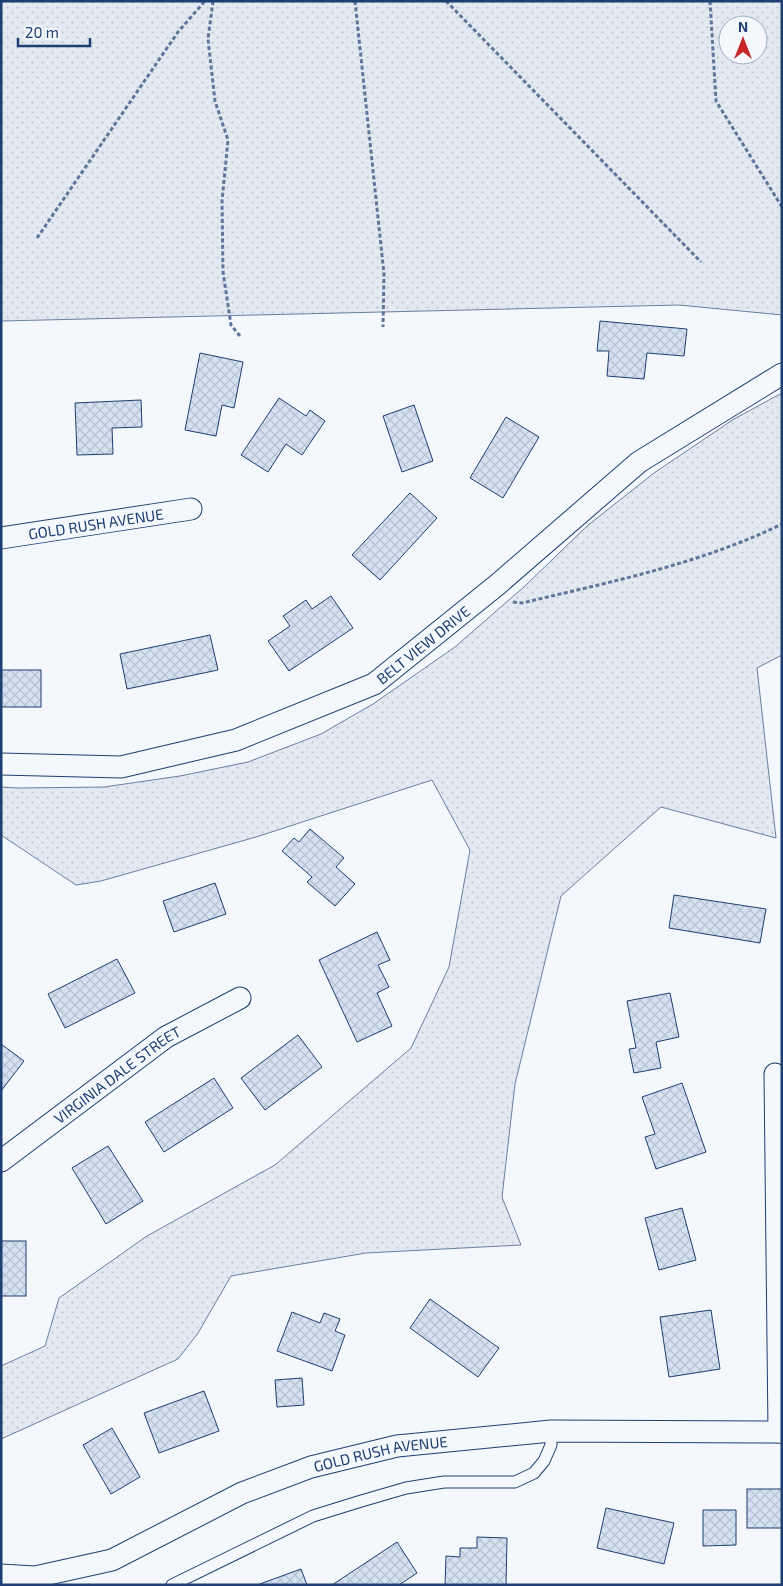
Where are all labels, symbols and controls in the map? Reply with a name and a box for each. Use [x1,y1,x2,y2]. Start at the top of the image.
scale bar [18,15,90,47]
north arrow [718,15,768,65]
text: N [738,18,748,35]
text: 20 m [25,23,59,41]
street label: GOLD RUSH AVENUE [27,504,165,543]
street label: BELT VIEW DRIVE [373,602,473,688]
street label: VIRGINIA DALE STREET [50,1022,184,1127]
street label: GOLD RUSH AVENUE [312,1432,449,1475]

